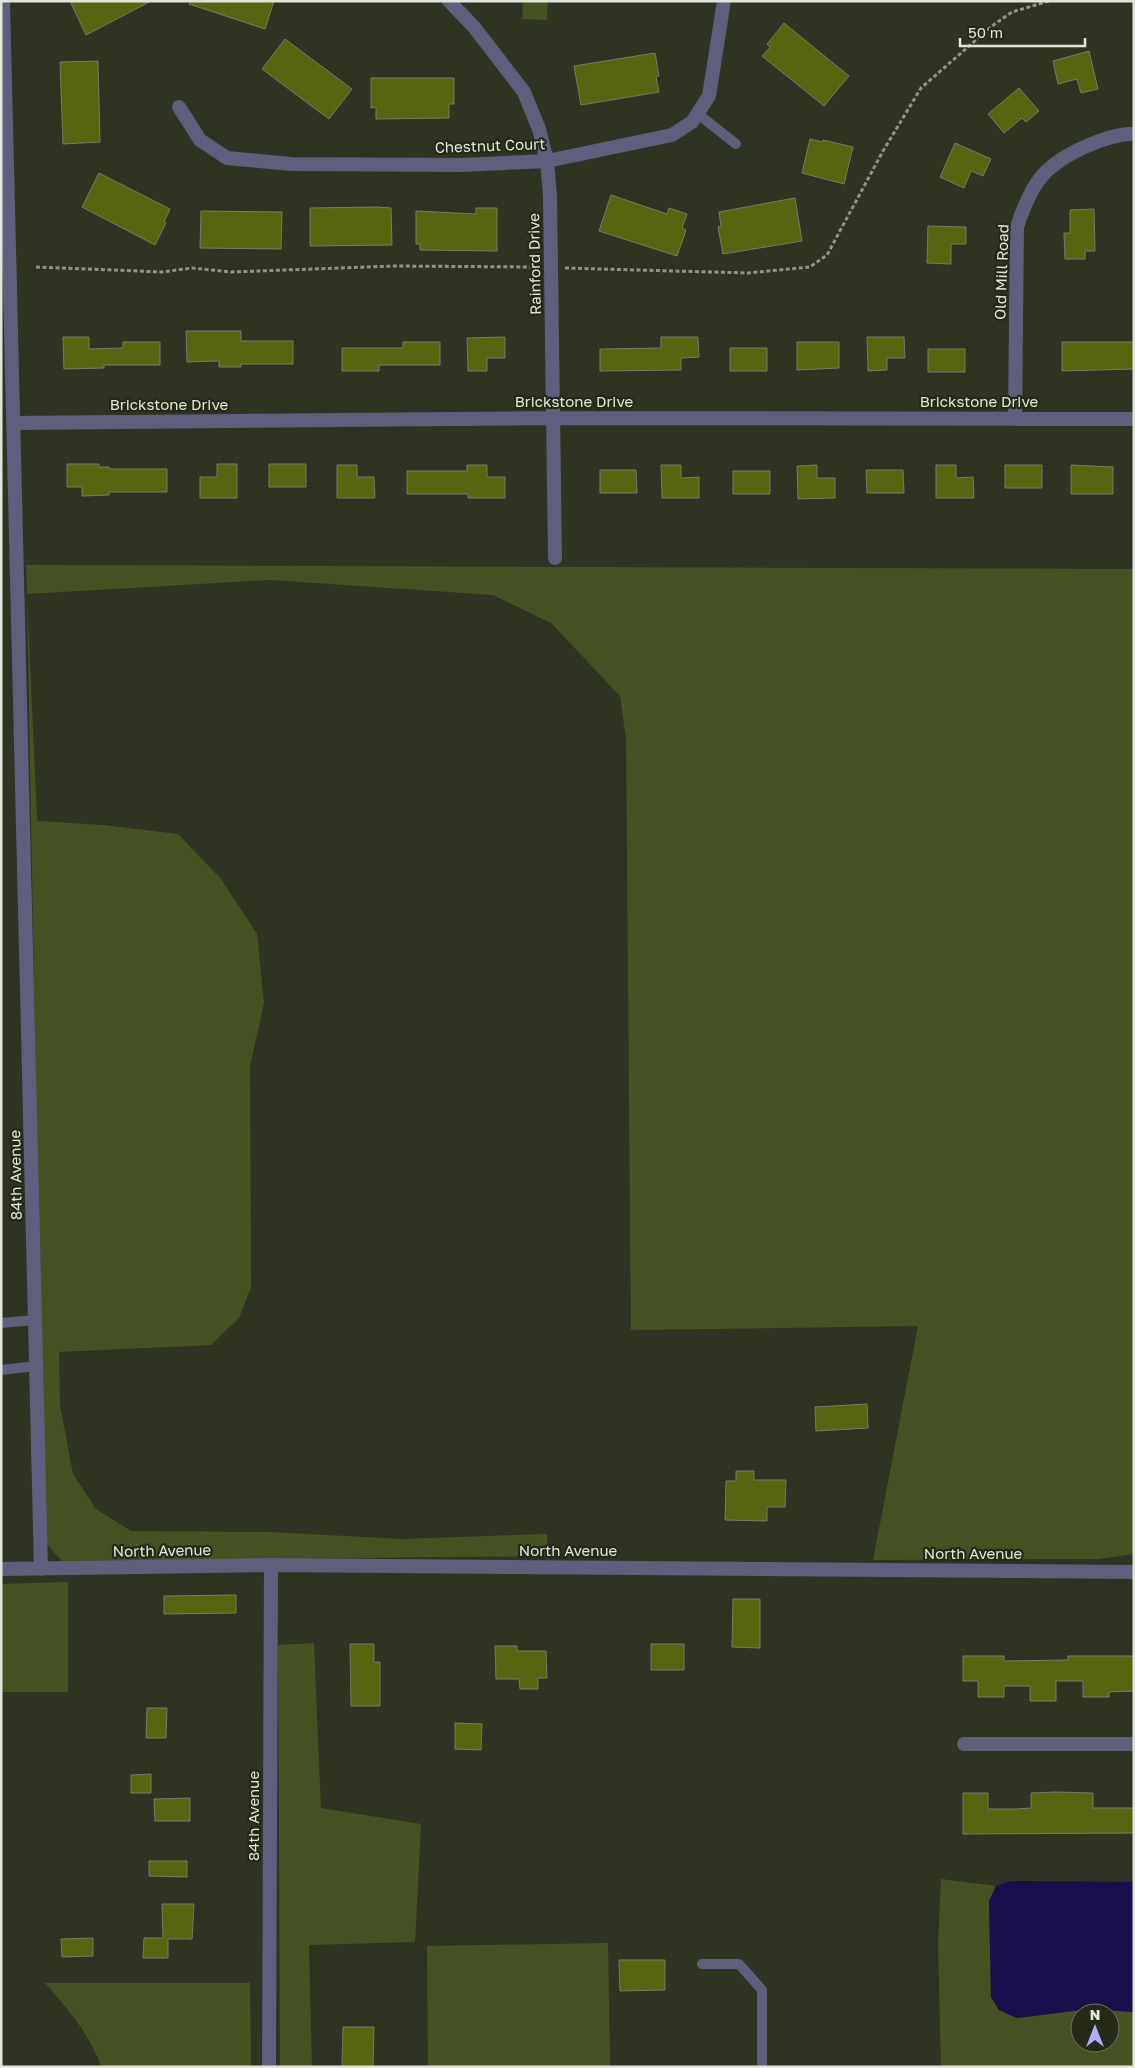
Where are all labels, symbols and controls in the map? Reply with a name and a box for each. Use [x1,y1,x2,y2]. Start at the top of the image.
scale bar [960,15,1085,47]
text: 50 m [968,23,1003,41]
street label: Chestnut Court [434,134,546,156]
street label: Rainford Drive [524,213,544,315]
street label: Old Mill Road [990,224,1012,320]
street label: Brickstone Drive [515,392,633,410]
street label: Brickstone Drive [920,392,1038,410]
street label: Brickstone Drive [110,395,228,413]
street label: 84th Avenue [5,1129,25,1220]
street label: North Avenue [113,1540,212,1560]
street label: North Avenue [519,1541,618,1559]
street label: North Avenue [924,1544,1023,1562]
street label: 84th Avenue [244,1771,262,1861]
north arrow [1070,2003,1120,2053]
text: N [1090,2006,1100,2023]

